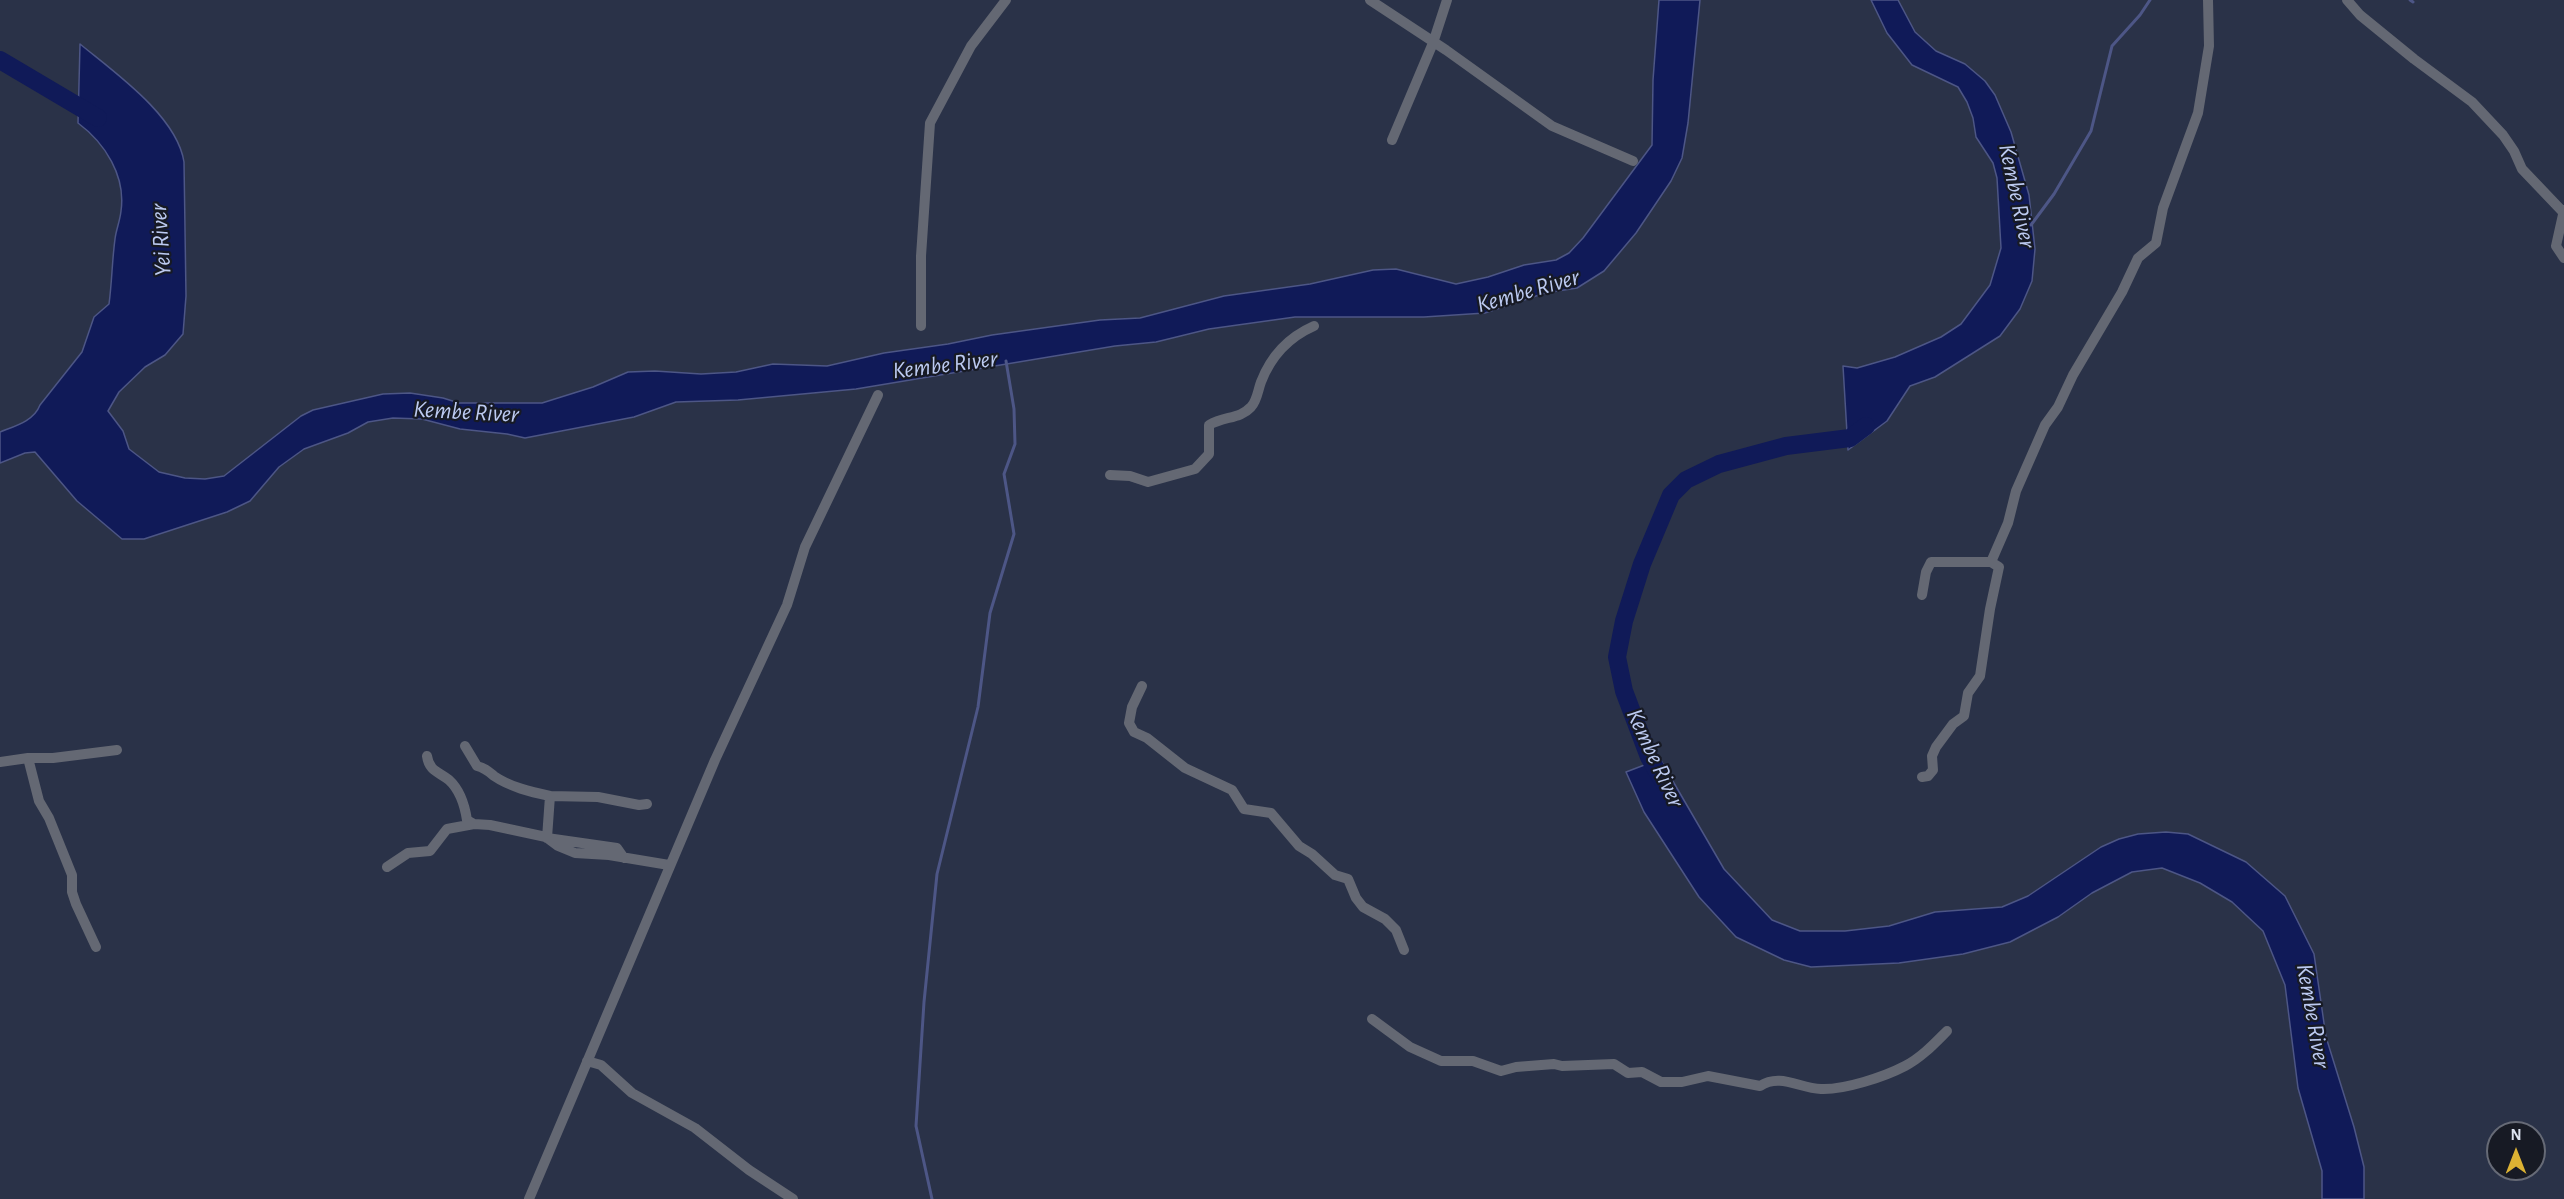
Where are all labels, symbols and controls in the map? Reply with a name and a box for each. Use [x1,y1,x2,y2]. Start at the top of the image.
water label: Kembe River [1992,141,2042,251]
water label: Yei River [144,203,178,277]
water label: Kembe River [1473,263,1583,319]
water label: Kembe River [891,344,999,386]
water label: Kembe River [413,395,519,429]
water label: Kembe River [1620,704,1690,812]
water label: Kembe River [2290,962,2336,1070]
north arrow [2486,1121,2546,1181]
text: N [2510,1127,2522,1143]

